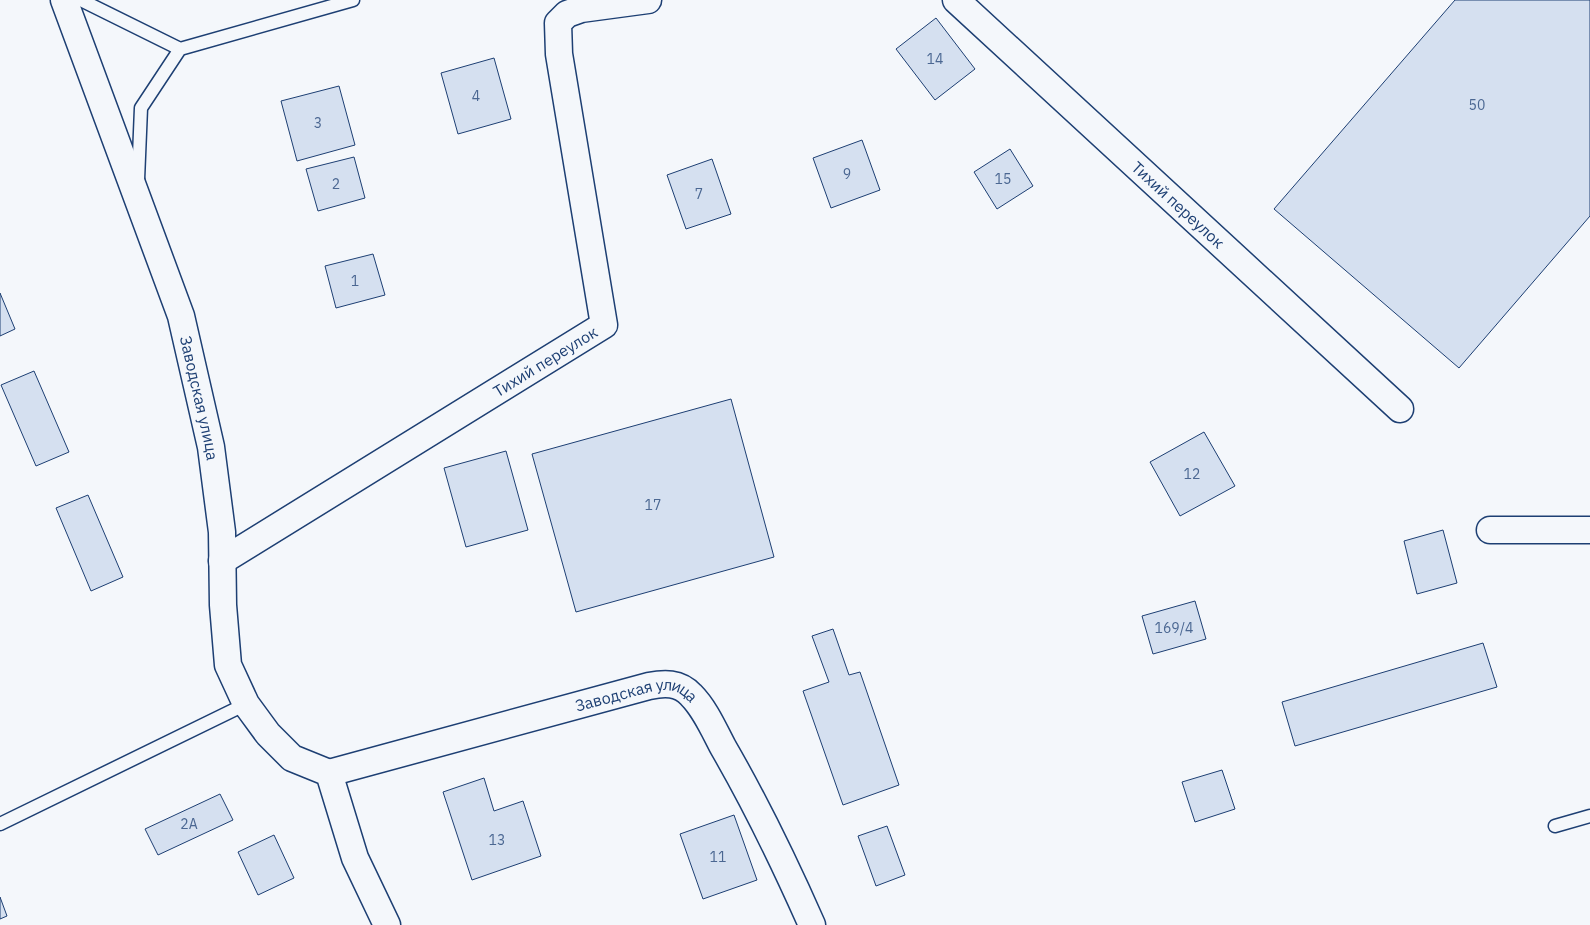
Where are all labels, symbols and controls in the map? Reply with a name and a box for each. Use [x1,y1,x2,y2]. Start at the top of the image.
house number: 14 [927,50,943,68]
house number: 4 [472,87,480,105]
house number: 50 [1469,96,1485,114]
house number: 3 [314,114,322,132]
street label: Тихий переулок [1128,157,1229,252]
house number: 9 [843,165,851,183]
house number: 15 [995,170,1011,188]
house number: 2 [332,175,340,193]
house number: 7 [695,185,703,203]
house number: 1 [351,272,359,290]
street label: Тихий переулок [489,321,601,401]
street label: Заводская улица [176,334,223,462]
house number: 12 [1184,465,1200,483]
house number: 17 [645,496,661,514]
house number: 169/4 [1155,619,1193,637]
street label: Заводская улица [573,674,703,716]
house number: 2А [180,815,198,833]
house number: 13 [489,831,505,849]
house number: 11 [710,848,726,866]

